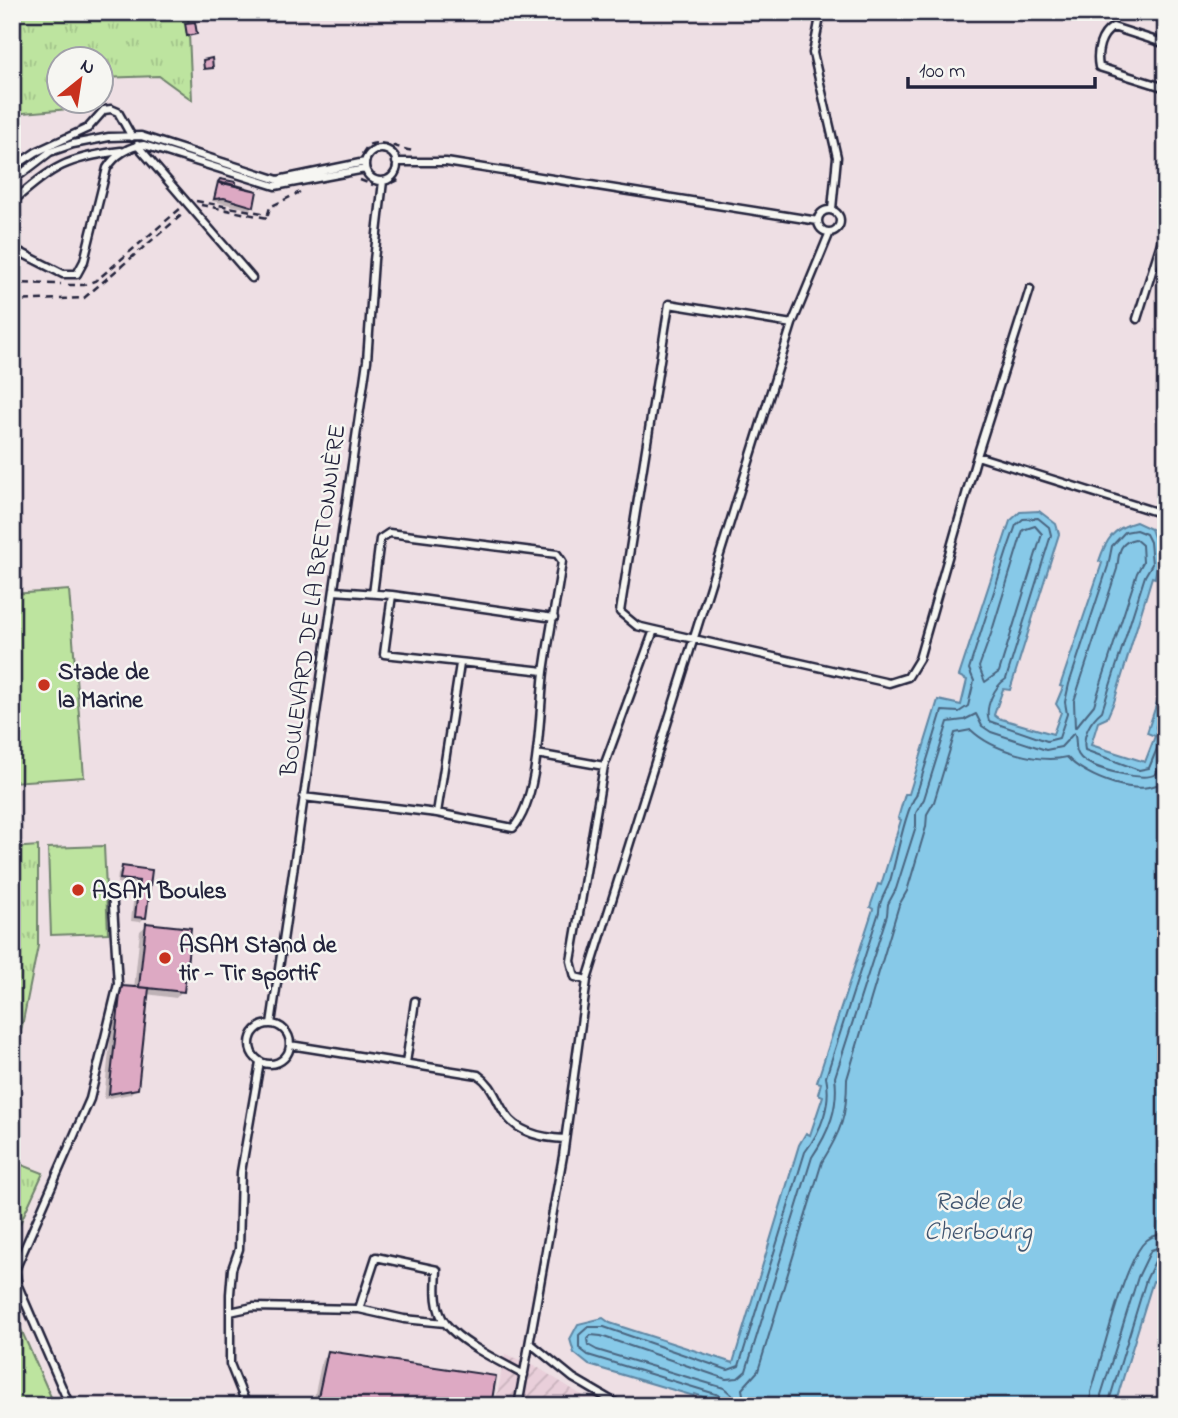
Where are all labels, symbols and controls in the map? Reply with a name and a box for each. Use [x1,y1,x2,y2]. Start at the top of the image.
north arrow [46,46,116,116]
scale bar [908,46,1096,90]
text: N [75,53,100,82]
text: 100 m [919,57,965,87]
street label: BOULEVARD DE LA BRETONNIÈRE [272,422,357,780]
place label: Stade de la Marine [58,656,150,719]
marker: Stade de la Marine [36,677,52,693]
place label: ASAM Boules [92,875,227,910]
marker: ASAM Boules [70,882,86,898]
place label: ASAM Stand de tir - Tir sportif [178,929,338,992]
marker: ASAM Stand de tir - Tir sportif [157,950,173,966]
water label: Rade de Cherbourg [924,1184,1033,1252]

